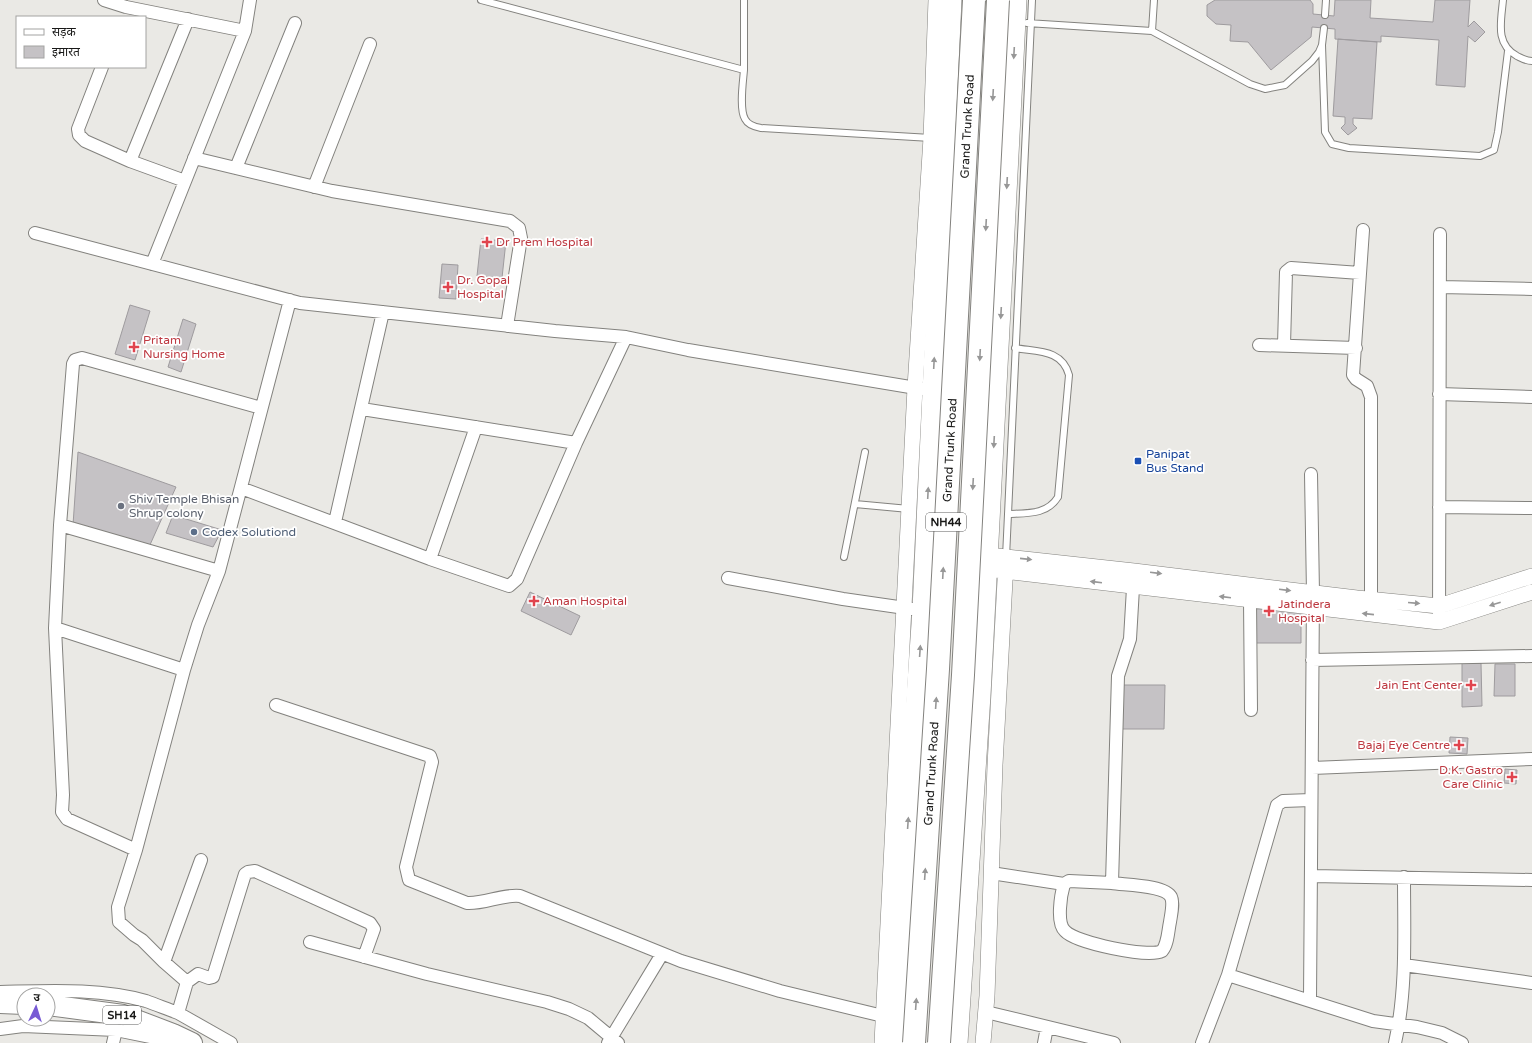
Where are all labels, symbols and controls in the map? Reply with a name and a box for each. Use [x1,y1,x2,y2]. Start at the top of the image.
legend [16,16,146,68]
text: सड़क [52,25,77,39]
text: इमारत [52,45,81,59]
one-way arrow [1010,47,1017,59]
street label: Grand Trunk Road [957,74,977,179]
one-way arrow [990,89,997,101]
one-way arrow [1004,177,1011,189]
one-way arrow [983,219,990,231]
place label: Dr Prem Hospital [496,235,593,249]
marker: Dr Prem Hospital [481,236,493,248]
place label: Dr. Gopal Hospital [457,273,510,301]
marker: Dr. Gopal Hospital [442,281,454,293]
one-way arrow [997,307,1004,319]
place label: Pritam Nursing Home [143,333,225,361]
marker: Pritam Nursing Home [128,341,140,353]
one-way arrow [976,349,983,361]
one-way arrow [931,356,937,369]
street label: Grand Trunk Road [940,398,960,502]
one-way arrow [990,436,997,448]
place label: Panipat Bus Stand [1146,447,1204,475]
marker: Panipat Bus Stand [1133,456,1143,466]
one-way arrow [970,478,976,491]
one-way arrow [925,486,931,499]
place label: Shiv Temple Bhisan Shrup colony [129,492,239,520]
marker: Shiv Temple Bhisan Shrup colony [116,501,126,511]
road number: NH44 [926,513,966,531]
place label: Codex Solutiond [202,525,296,539]
marker: Codex Solutiond [189,527,199,537]
one-way arrow [1020,556,1032,563]
one-way arrow [940,567,947,579]
one-way arrow [1150,570,1162,576]
one-way arrow [1090,579,1102,585]
one-way arrow [1278,586,1291,593]
place label: Aman Hospital [543,594,627,608]
one-way arrow [1219,594,1231,601]
marker: Aman Hospital [528,595,540,607]
place label: Jatindera Hospital [1278,597,1331,625]
one-way arrow [1408,600,1420,607]
one-way arrow [1489,601,1501,607]
marker: Jatindera Hospital [1263,605,1275,617]
one-way arrow [1362,611,1374,617]
one-way arrow [916,645,923,657]
place label: Jain Ent Center [1376,678,1462,692]
marker: Jain Ent Center [1465,679,1477,691]
one-way arrow [933,696,939,709]
street label: Grand Trunk Road [921,721,942,826]
place label: Bajaj Eye Centre [1357,738,1450,752]
marker: Bajaj Eye Centre [1453,739,1465,751]
place label: D.K. Gastro Care Clinic [1439,763,1503,791]
marker: D.K. Gastro Care Clinic [1506,771,1518,783]
one-way arrow [904,816,911,829]
one-way arrow [921,868,928,880]
north arrow [16,987,56,1027]
text: उ [33,991,41,1004]
one-way arrow [913,998,920,1010]
road number: SH14 [103,1006,141,1024]

